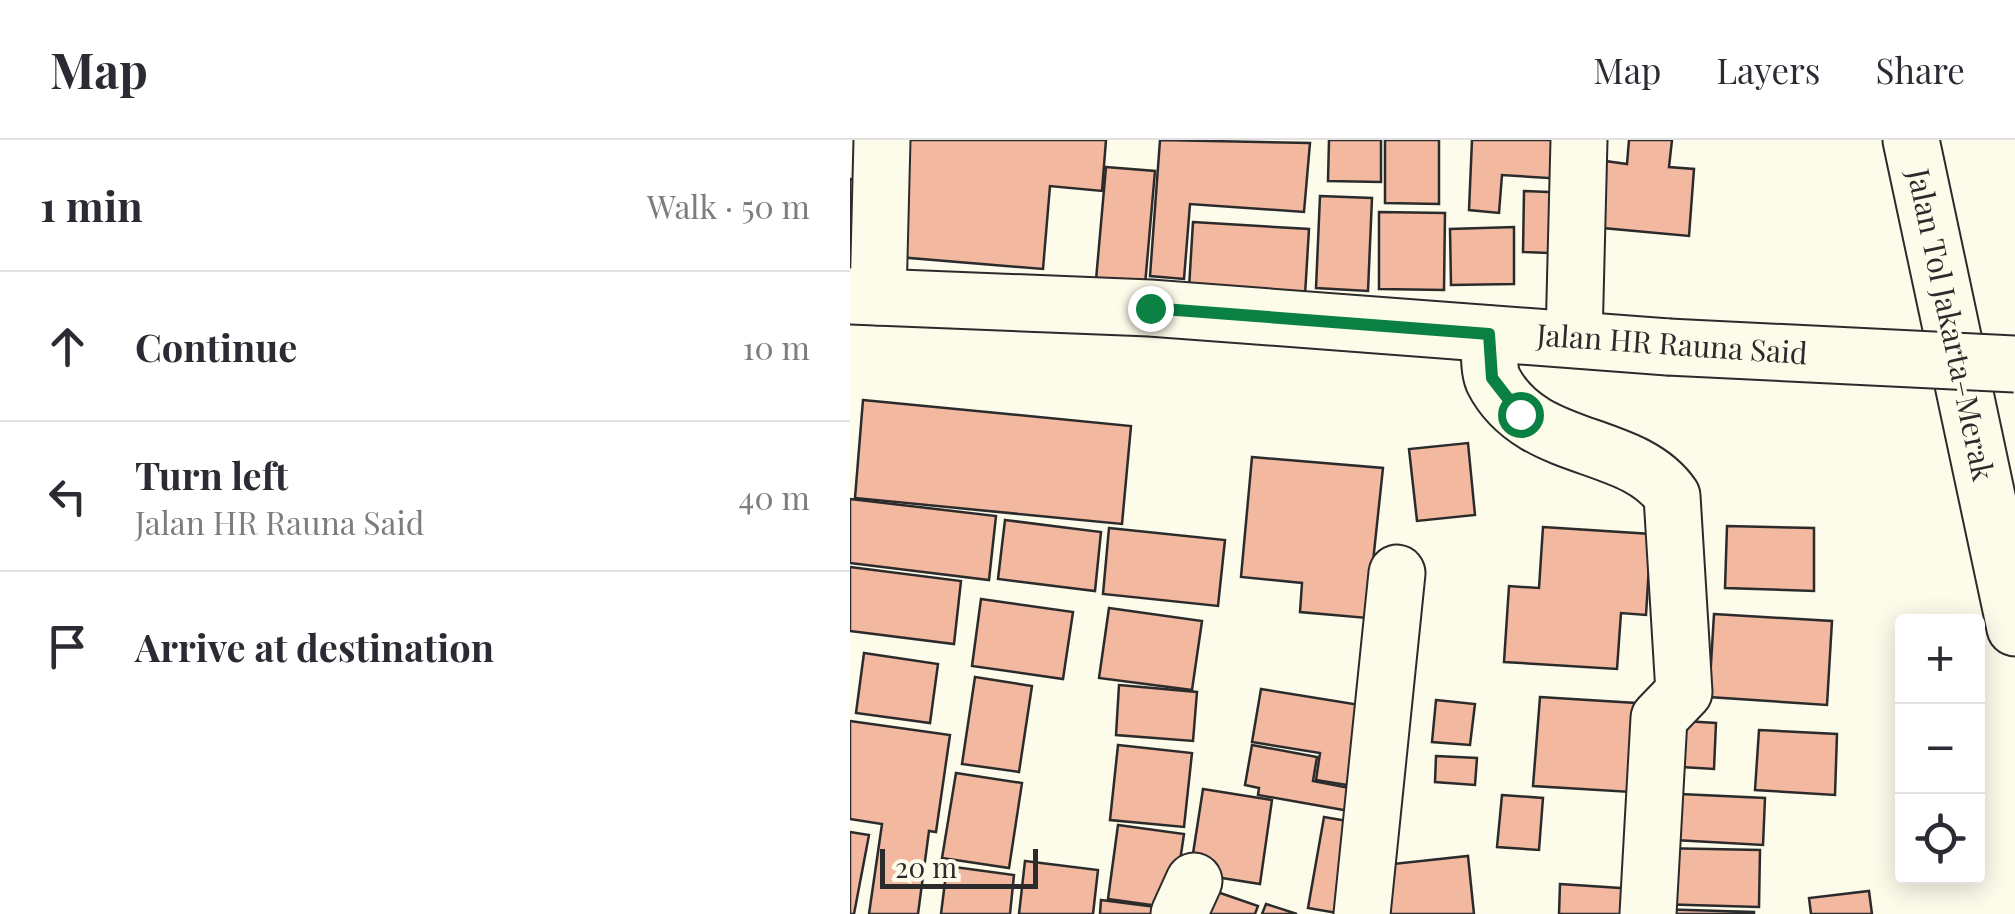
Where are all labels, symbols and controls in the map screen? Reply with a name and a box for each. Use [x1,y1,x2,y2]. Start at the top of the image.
text: Map [50,37,148,101]
text: Map [1593,46,1661,93]
text: Layers [1716,46,1821,93]
text: Share [1876,46,1965,93]
street label: Jalan Tol Jakarta–Merak [1899,164,2005,485]
text: 1 min [40,177,143,233]
text: Walk · 50 m [647,184,810,227]
route end [1128,286,1174,332]
street label: Jalan HR Rauna Said [1534,314,1809,372]
icon: ahead [40,319,95,374]
text: Continue [135,321,297,372]
text: 10 m [743,325,810,368]
route start [1498,392,1544,438]
text: Turn left [135,449,288,500]
icon: left [40,469,95,524]
text: 40 m [739,475,810,518]
text: Jalan HR Rauna Said [135,500,424,543]
map controls [1895,614,1985,884]
button: + [1895,614,1985,704]
icon: arrive [40,619,95,674]
text: Arrive at destination [135,621,494,672]
button: − [1895,704,1985,794]
button: locate [1895,794,1985,884]
scale bar [880,844,1038,888]
text: 20 m [895,848,957,885]

